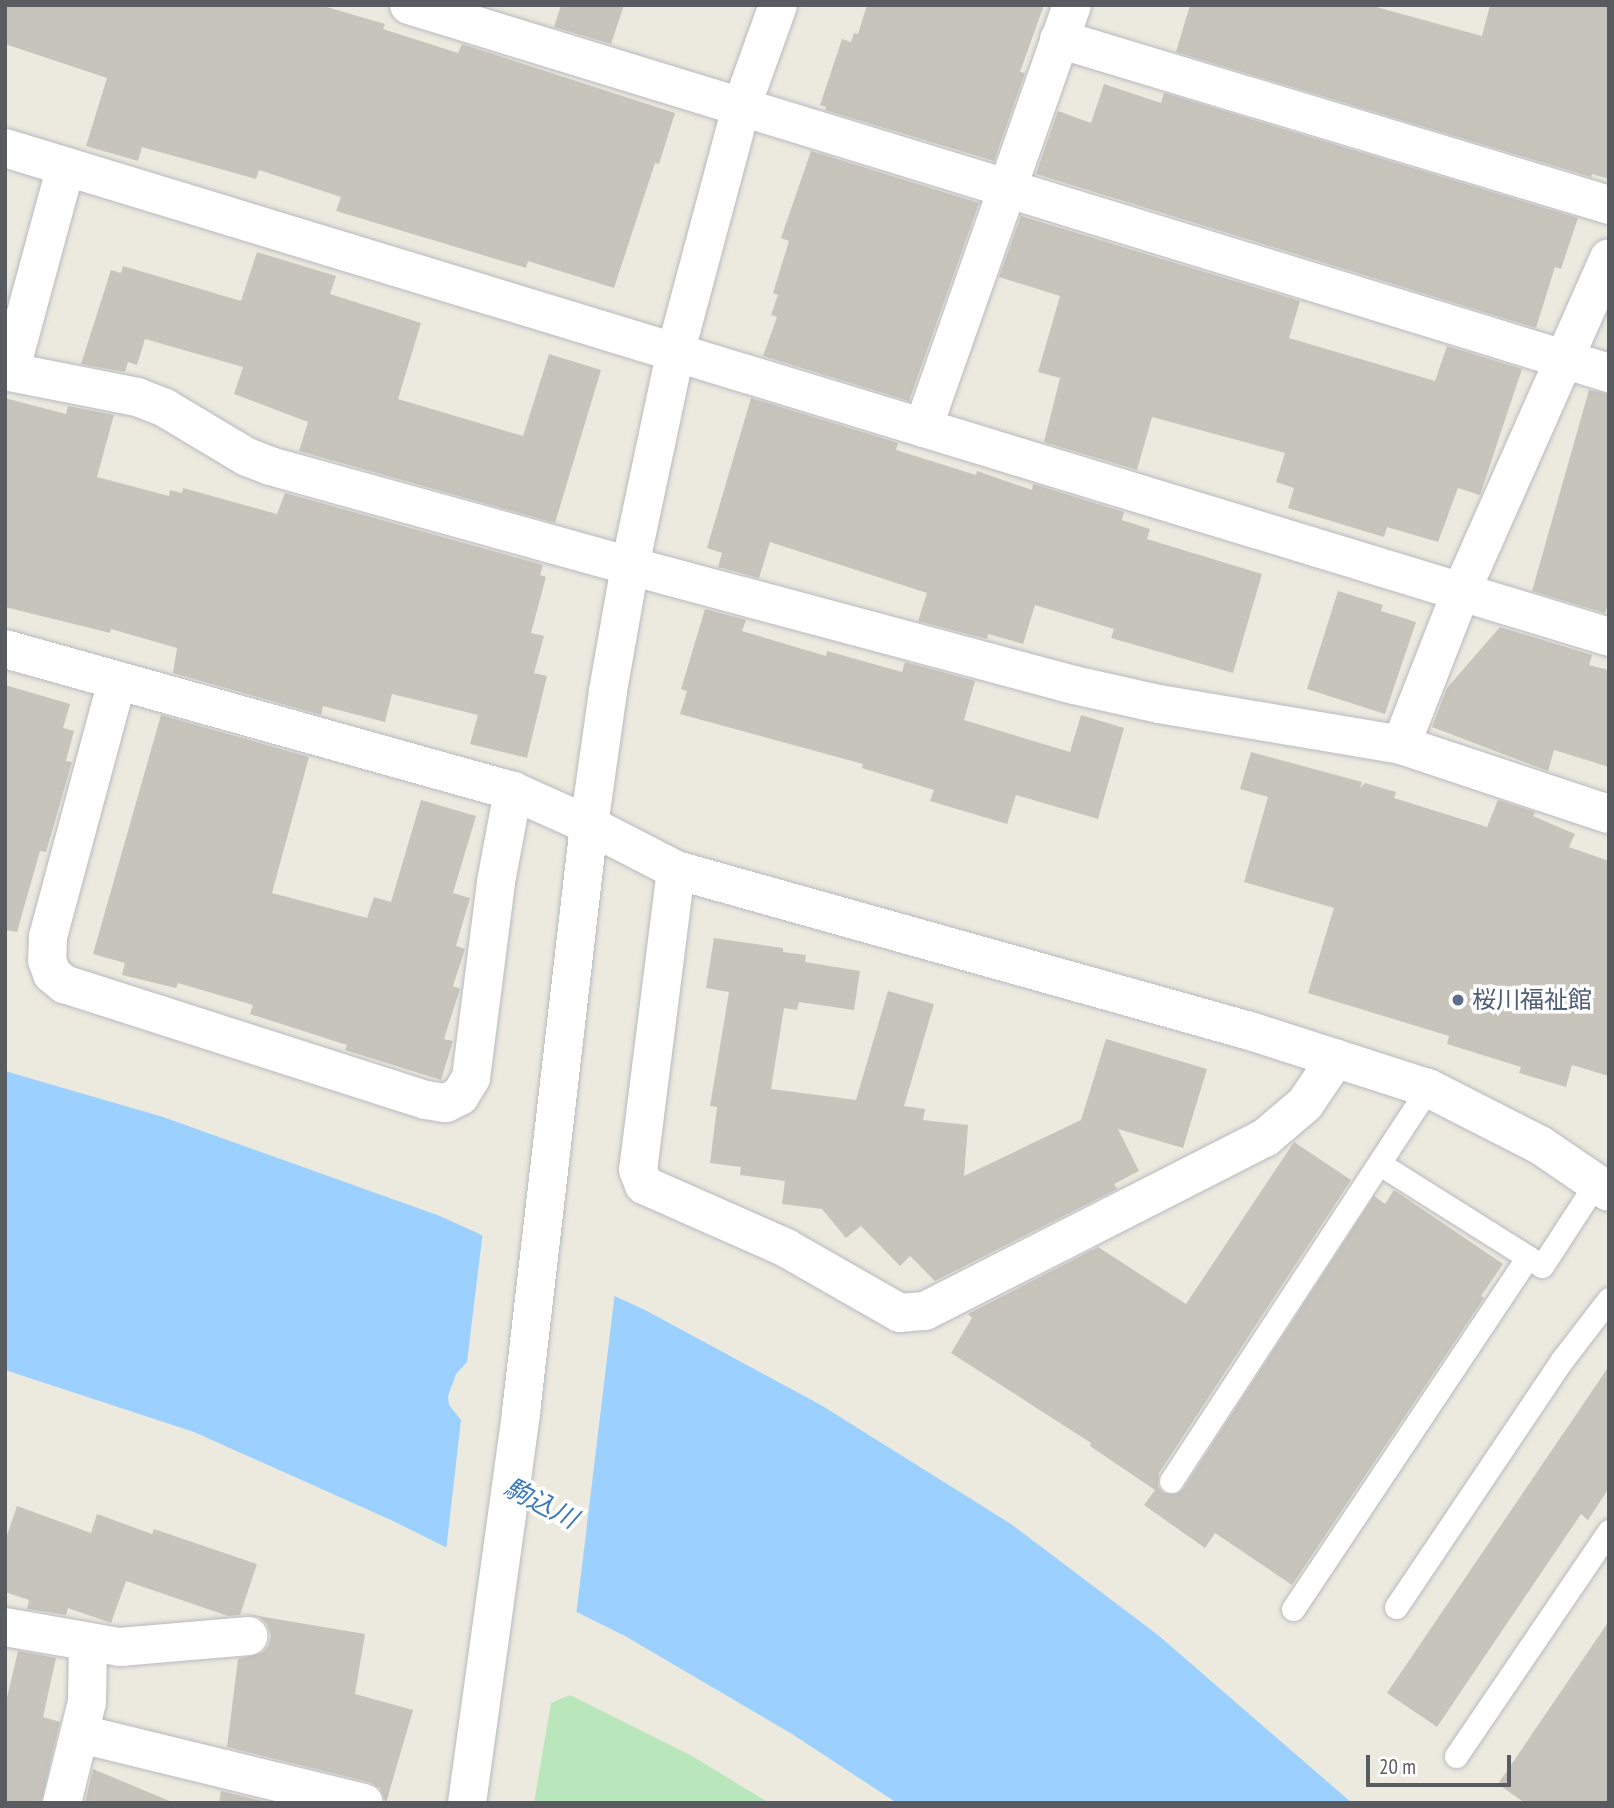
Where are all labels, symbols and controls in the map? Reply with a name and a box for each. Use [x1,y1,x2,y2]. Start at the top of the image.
place label: 桜川福祉館 [1472,986,1592,1014]
marker: 桜川福祉館 [1450,992,1466,1008]
water label: 駒込川 [499,1471,583,1535]
scale bar [1369,1742,1514,1786]
text: 20 m [1379,1753,1416,1780]

